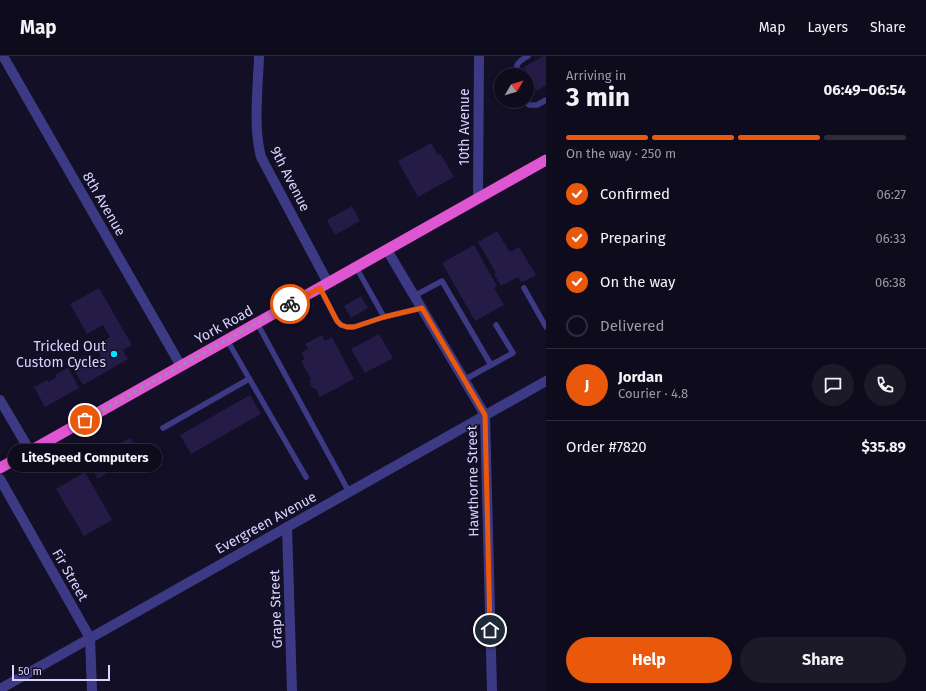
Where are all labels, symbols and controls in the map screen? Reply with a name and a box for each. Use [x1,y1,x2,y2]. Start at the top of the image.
text: Map [20,16,57,39]
text: Map [759,19,785,36]
text: Layers [807,19,848,36]
text: Share [870,19,906,36]
north arrow [494,68,534,108]
map controls [494,68,534,108]
text: Arriving in [566,68,626,83]
text: 06:49–06:54 [823,81,906,99]
text: 3 min [566,82,630,113]
street label: 10th Avenue [456,88,473,166]
street label: 9th Avenue [266,144,314,214]
text: On the way · 250 m [566,146,676,161]
street label: 8th Avenue [79,169,129,239]
icon: check [566,183,588,205]
text: Confirmed [600,185,670,203]
text: 06:27 [877,187,906,202]
icon: check [566,227,588,249]
text: Preparing [600,229,665,247]
text: 06:33 [876,231,906,246]
icon: check [566,271,588,293]
text: On the way [600,273,675,291]
text: 06:38 [875,275,906,290]
courier [270,284,310,324]
icon: bike [279,293,301,315]
street label: York Road [192,302,256,348]
text: Delivered [600,317,664,335]
place label: Tricked Out Custom Cycles [16,338,107,371]
marker: Tricked Out Custom Cycles [109,349,119,359]
button: chat [812,364,854,406]
button: phone [864,364,906,406]
text: Jordan [618,368,663,386]
text: J [585,376,589,394]
text: Courier · 4.8 [618,386,688,401]
pin [68,403,102,437]
icon: bag [74,409,96,431]
street label: Hawthorne Street [464,424,482,537]
text: Order #7820 [566,438,647,456]
text: $35.89 [861,438,906,456]
callout: LiteSpeed Computers [8,444,162,472]
text: LiteSpeed Computers [21,450,149,465]
street label: Evergreen Avenue [213,488,319,558]
street label: Fir Street [48,546,92,605]
street label: Grape Street [266,568,286,649]
pin [473,613,507,647]
icon: home [479,619,501,641]
button: Help [566,637,732,683]
button: Share [740,637,906,683]
scale bar [12,663,110,682]
text: 50 m [18,665,42,678]

